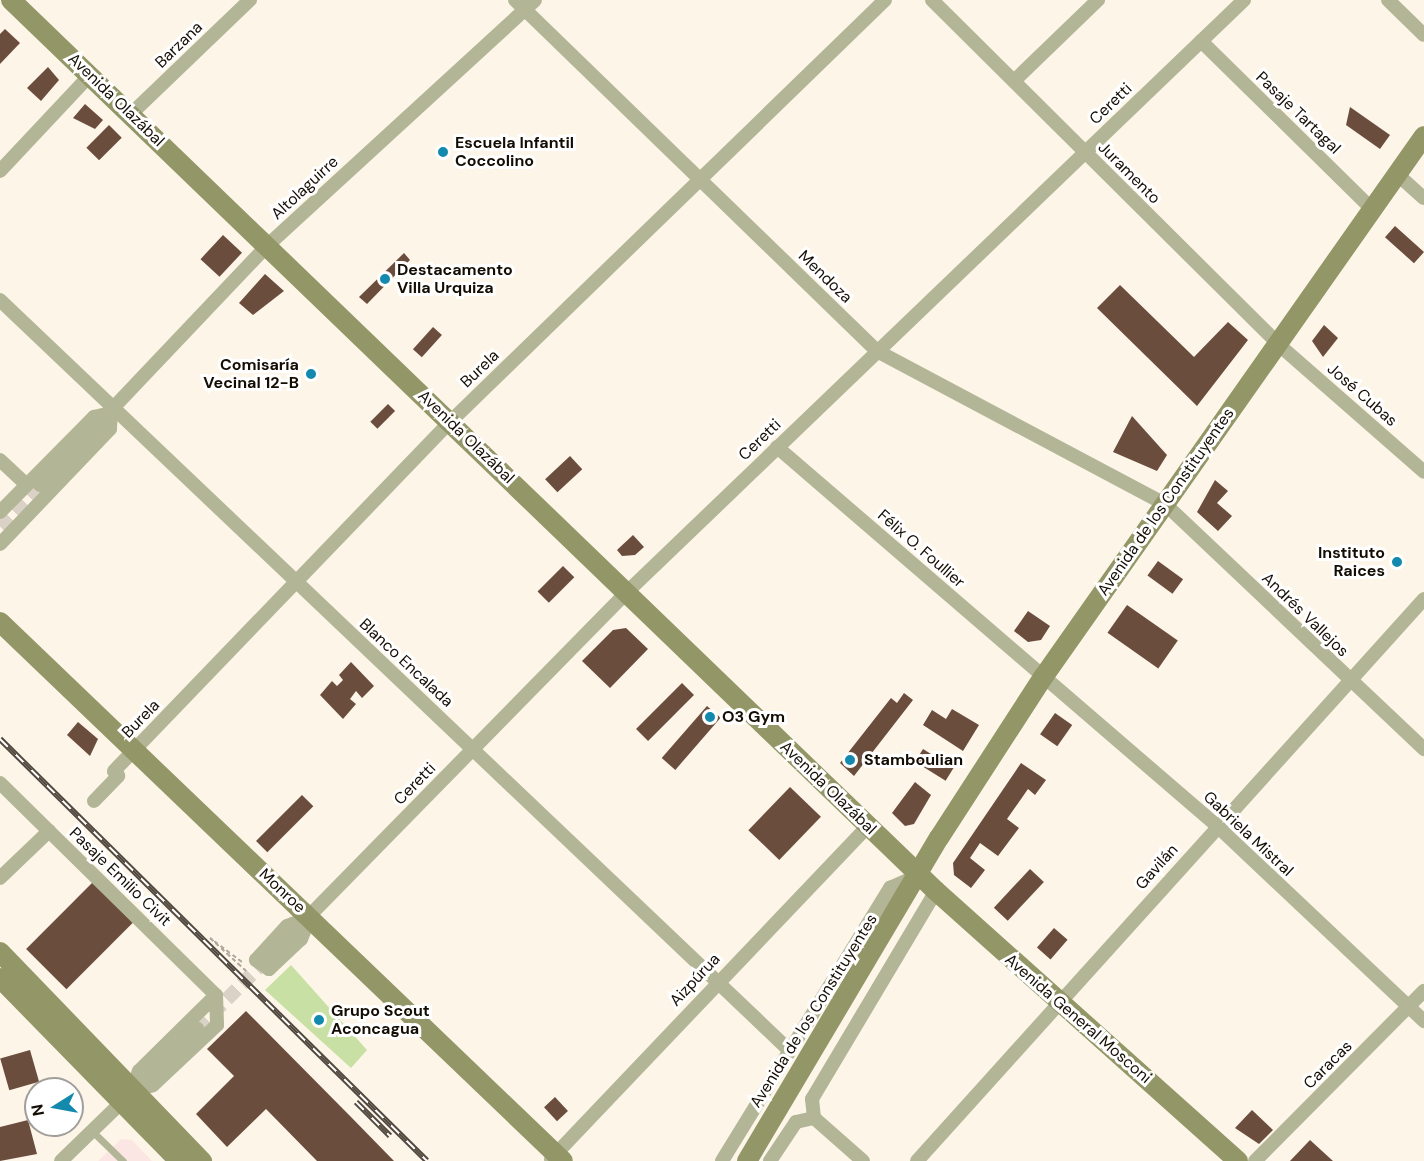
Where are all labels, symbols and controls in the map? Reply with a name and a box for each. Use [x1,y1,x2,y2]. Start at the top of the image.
street label: Barzana [151,18,207,72]
street label: Avenida Olazábal [64,49,168,151]
street label: Pasaje Tartagal [1252,68,1344,158]
street label: Ceretti [1086,79,1136,129]
place label: Escuela Infantil Coccolino [455,133,574,171]
street label: Juramento [1094,138,1164,208]
marker: Escuela Infantil Coccolino [436,145,450,159]
street label: Altolaguirre [268,152,342,224]
street label: Mendoza [794,247,856,307]
place label: Destacamento Villa Urquiza [397,260,513,298]
marker: Destacamento Villa Urquiza [378,272,392,286]
street label: Burela [457,346,503,392]
place label: Comisaría Vecinal 12-B [203,355,299,393]
street label: José Cubas [1323,359,1401,431]
marker: Comisaría Vecinal 12-B [304,367,318,381]
street label: Avenida Olazábal [414,386,518,488]
street label: Avenida de los Constituyentes [1094,404,1238,600]
street label: Ceretti [735,415,785,465]
street label: Félix O. Foullier [874,506,968,592]
place label: Instituto Raices [1318,543,1385,581]
marker: Instituto Raices [1390,555,1404,569]
street label: Andrés Vallejos [1258,569,1352,661]
street label: Blanco Encalada [355,615,457,711]
street label: Burela [118,696,164,742]
place label: O3 Gym [722,707,785,727]
marker: O3 Gym [703,710,717,724]
street label: Avenida Olazábal [776,737,880,839]
place label: Stamboulian [864,750,963,770]
marker: Stamboulian [841,751,859,769]
street label: Ceretti [390,759,440,809]
street label: Gabriela Mistral [1199,788,1297,880]
street label: Pasaje Emilio Civit [65,824,175,930]
street label: Gavilán [1132,840,1182,894]
street label: Monroe [255,865,309,917]
street label: Avenida de los Constituyentes [746,911,882,1111]
street label: Aizpúrua [666,950,724,1010]
street label: Avenida General Mosconi [1001,950,1155,1088]
place label: Grupo Scout Aconcagua [331,1001,430,1039]
marker: Grupo Scout Aconcagua [312,1013,326,1027]
street label: Caracas [1300,1037,1356,1093]
north arrow [24,1077,84,1137]
text: N [26,1102,49,1118]

